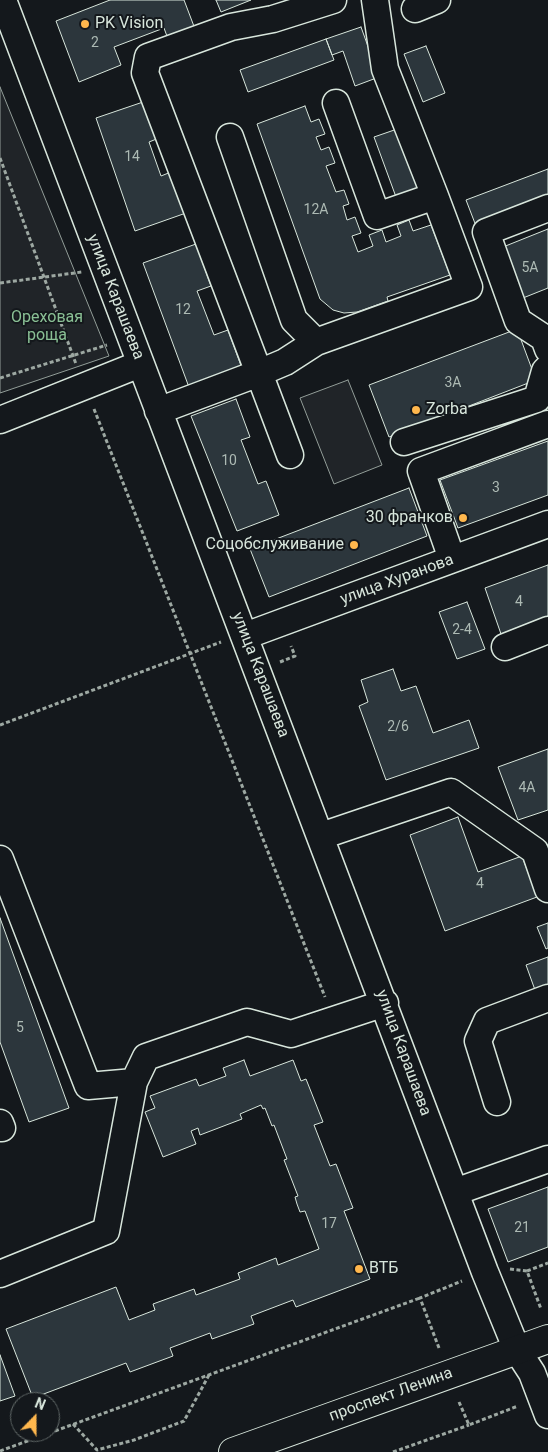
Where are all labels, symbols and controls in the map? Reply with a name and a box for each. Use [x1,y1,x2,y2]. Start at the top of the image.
place label: PK Vision [95,14,163,34]
marker: PK Vision [79,18,91,30]
house number: 2 [91,35,99,51]
house number: 14 [124,149,140,165]
house number: 12А [304,202,328,218]
street label: улица Карашаева [82,232,148,362]
house number: 5А [521,260,539,276]
house number: 12 [175,302,191,318]
park label: Ореховая роща [11,308,83,346]
house number: 3А [444,375,462,391]
place label: Zorba [426,400,468,420]
marker: Zorba [410,404,422,416]
house number: 10 [221,453,237,469]
house number: 3 [492,480,500,496]
place label: 30 франков [366,508,453,528]
marker: 30 франков [457,512,469,524]
place label: Соцобслуживание [206,535,344,555]
marker: Соцобслуживание [348,539,360,551]
street label: улица Хуранова [338,551,456,609]
house number: 4 [515,594,523,610]
street label: улица Карашаева [227,610,293,740]
house number: 2-4 [452,622,472,638]
house number: 2/6 [387,719,409,735]
house number: 4А [518,780,536,796]
house number: 4 [476,876,484,892]
street label: улица Карашаева [371,987,435,1119]
house number: 5 [16,1020,24,1036]
house number: 17 [321,1216,337,1232]
house number: 21 [514,1220,530,1236]
place label: ВТБ [369,1259,398,1279]
marker: ВТБ [353,1263,365,1275]
street label: проспект Ленина [327,1364,455,1426]
north arrow [10,1392,60,1442]
text: N [33,1395,48,1413]

